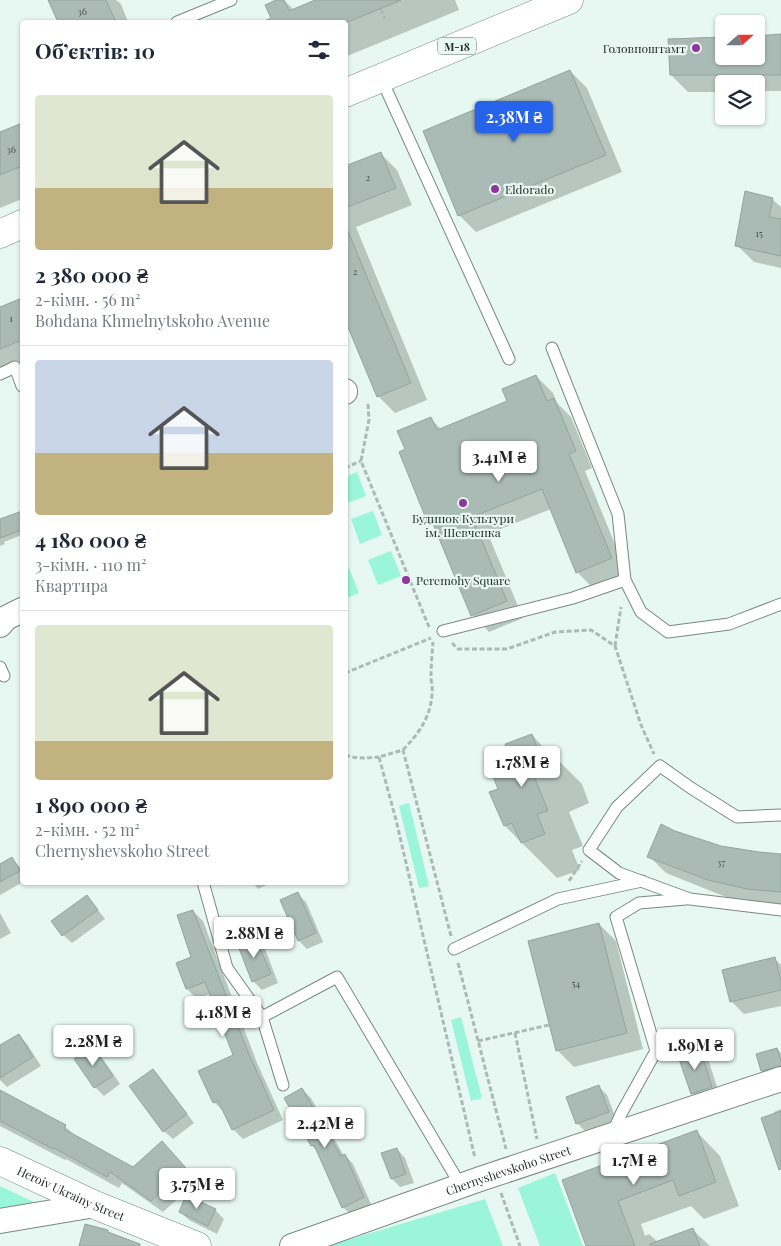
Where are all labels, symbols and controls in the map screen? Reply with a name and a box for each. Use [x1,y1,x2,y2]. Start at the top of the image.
house number: 36 [77,4,87,18]
north arrow [715,15,765,65]
map controls [715,15,765,125]
text: Об’єктів: 10 [35,36,155,64]
icon: filters [305,36,333,64]
road number: М-18 [438,37,476,54]
place label: Головпоштамт [603,40,686,56]
marker: Головпоштамт [690,42,702,54]
button: layers [715,75,765,125]
pin: 2.38M ₴ [468,100,560,143]
text: 2.38M ₴ [486,106,542,127]
icon: home [139,127,229,217]
house number: 36 [6,142,16,156]
house number: 2 [366,170,371,184]
place label: Eldorado [505,181,554,197]
marker: Eldorado [489,183,501,195]
house number: 15 [755,226,763,240]
text: 2 380 000 ₴ [35,260,148,288]
house number: 2 [353,264,358,278]
text: 2-кімн. · 56 m² [35,289,140,310]
text: Bohdana Khmelnytskoho Avenue [35,310,270,331]
house number: 1 [9,311,13,325]
icon: home [139,393,229,483]
pin: 3.41M ₴ [453,440,545,483]
text: 3.41M ₴ [472,446,526,467]
marker: Будинок Культури ім. Шевченка [457,497,469,509]
place label: Будинок Культури ім. Шевченка [412,510,515,540]
text: 4 180 000 ₴ [35,525,146,553]
text: 3-кімн. · 110 m² [35,554,146,575]
place label: Peremohy Square [416,572,510,588]
marker: Peremohy Square [400,574,412,586]
text: Квартира [35,575,108,596]
icon: home [139,658,229,748]
pin: 1.78M ₴ [476,746,568,788]
text: 1.78M ₴ [495,751,549,772]
text: 1 890 000 ₴ [35,790,147,818]
text: 2-кімн. · 52 m² [35,819,140,840]
text: Chernyshevskoho Street [35,840,210,861]
house number: 37 [717,855,725,869]
pin: 2.88M ₴ [208,916,300,959]
text: 2.88M ₴ [225,922,283,943]
house number: 54 [571,976,581,990]
pin: 4.18M ₴ [177,996,269,1038]
text: 4.18M ₴ [195,1001,251,1022]
pin: 2.28M ₴ [47,1024,139,1067]
pin: 1.89M ₴ [649,1028,741,1071]
text: 2.28M ₴ [64,1030,122,1051]
text: 1.89M ₴ [667,1034,723,1055]
pin: 2.42M ₴ [279,1106,371,1149]
text: 2.42M ₴ [297,1112,353,1133]
street label: Chernyshevskoho Street [443,1141,573,1199]
pin: 1.7M ₴ [593,1144,675,1186]
text: 1.7M ₴ [612,1149,656,1170]
street label: Heroiv Ukrainy Street [15,1162,128,1224]
pin: 3.75M ₴ [151,1168,243,1210]
text: 3.75M ₴ [170,1173,224,1194]

